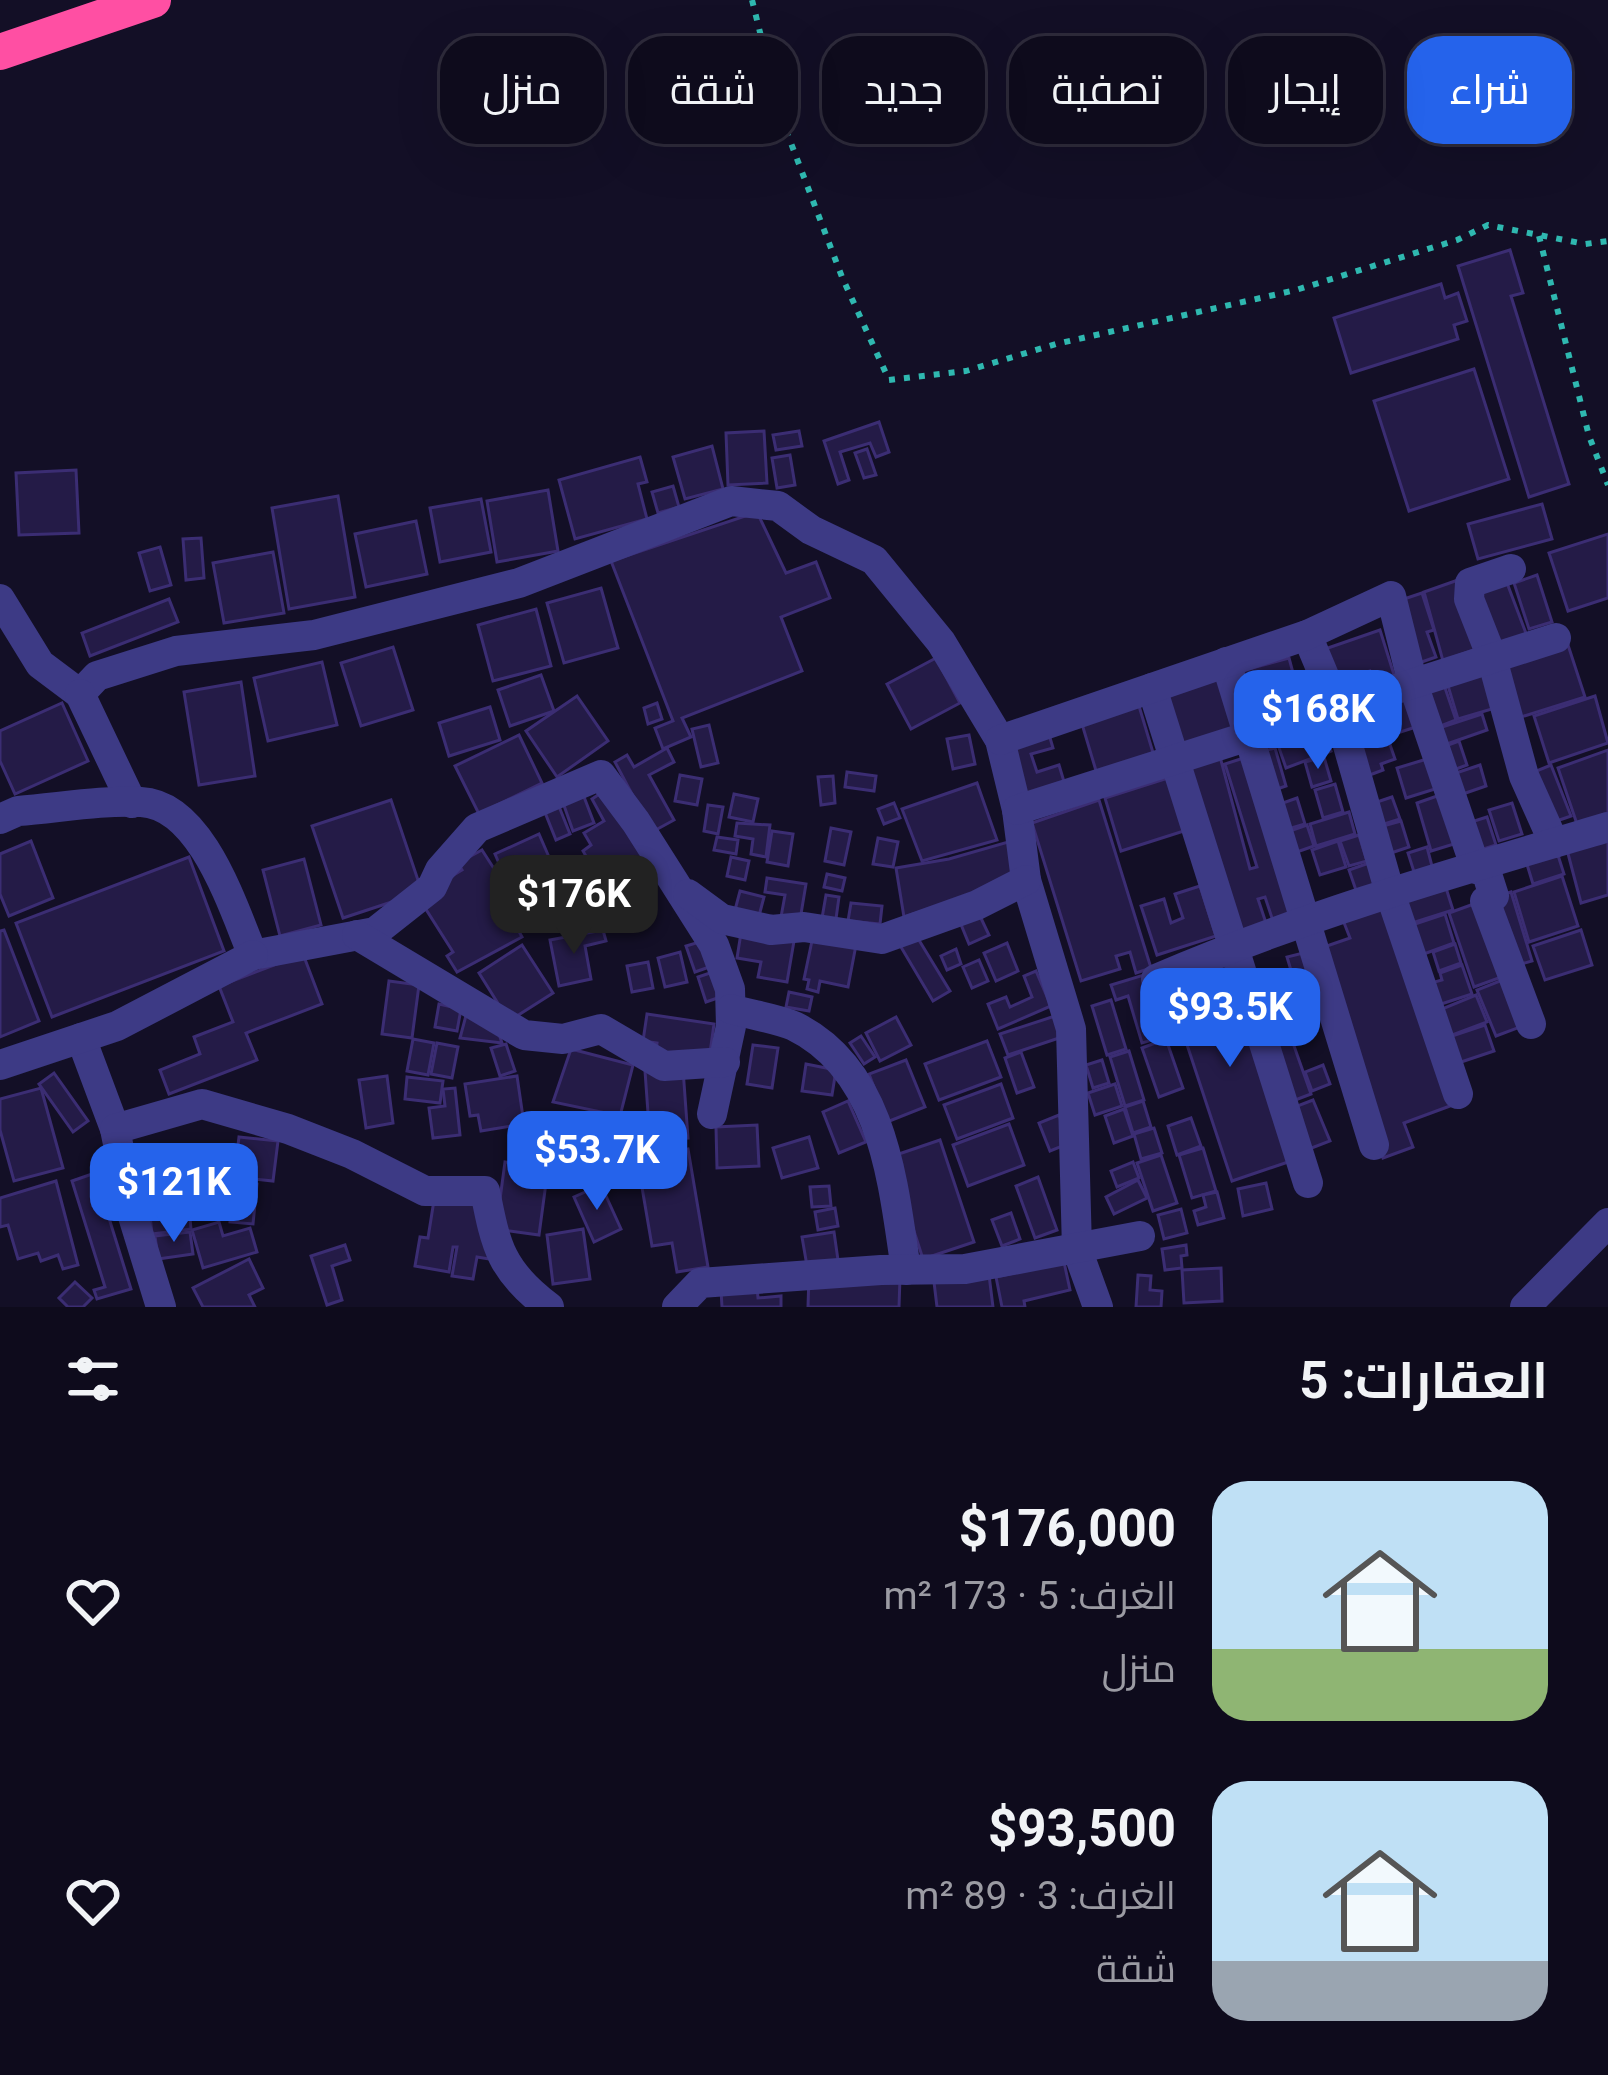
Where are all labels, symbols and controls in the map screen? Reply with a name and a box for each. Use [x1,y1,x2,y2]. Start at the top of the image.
chip: منزل [440,36,604,144]
chip: شقة [628,36,798,144]
chip: جديد [822,36,985,144]
chip: تصفية [1009,36,1204,144]
chip: إيجار [1228,36,1383,144]
chip: شراء [1407,36,1572,144]
pin: $168K [1234,670,1402,772]
text: $168K [1261,686,1375,732]
pin: $176K [490,855,658,957]
text: $176K [517,871,631,917]
pin: $93.5K [1132,968,1328,1070]
text: $93.5K [1167,984,1293,1030]
pin: $53.7K [499,1111,695,1213]
text: $53.7K [534,1127,660,1173]
pin: $121K [90,1143,258,1245]
text: $121K [117,1159,231,1205]
icon: filters [60,1346,126,1412]
text: العقارات: 5 [1299,1351,1548,1410]
text: $176,000 [959,1499,1176,1558]
icon: home [1308,1529,1452,1673]
icon: heart [60,1568,126,1634]
text: الغرف: 5 · 173 m² [883,1573,1176,1619]
text: منزل [1102,1646,1176,1692]
text: $93,500 [988,1799,1176,1858]
icon: home [1308,1829,1452,1973]
icon: heart [60,1868,126,1934]
text: الغرف: 3 · 89 m² [905,1873,1176,1919]
text: شقة [1096,1946,1176,1992]

